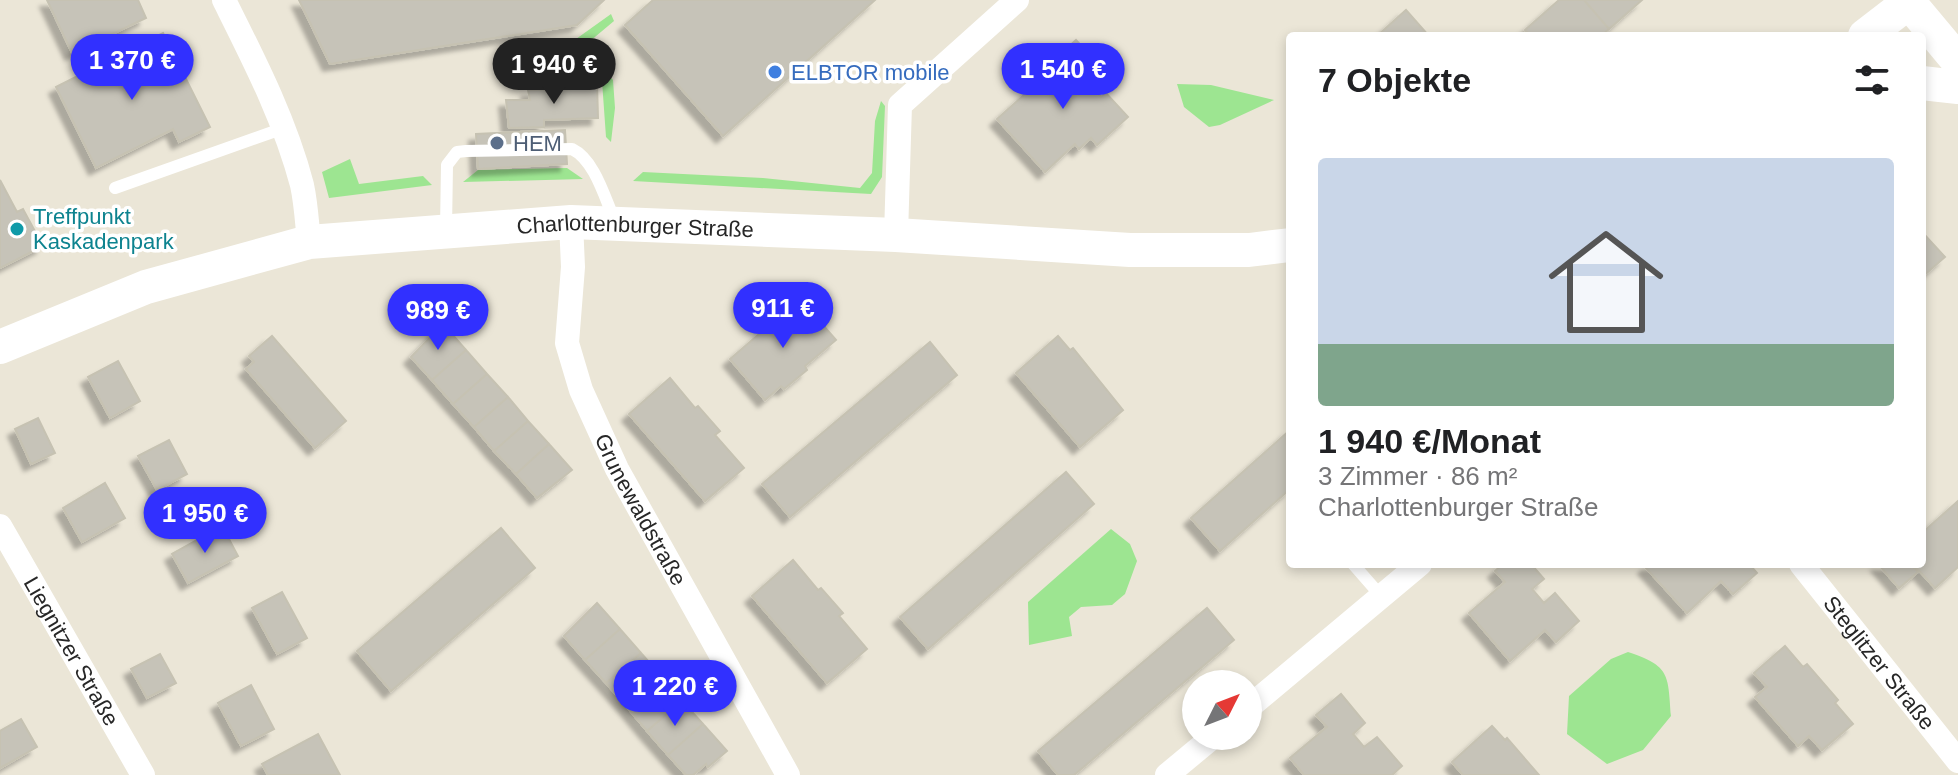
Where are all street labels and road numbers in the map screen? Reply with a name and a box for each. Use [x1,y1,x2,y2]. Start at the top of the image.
street label: Charlottenburger Straße [516,210,754,242]
street label: Grunewaldstraße [590,430,692,590]
street label: Liegnitzer Straße [19,572,124,730]
street label: Steglitzer Straße [1818,591,1940,735]

